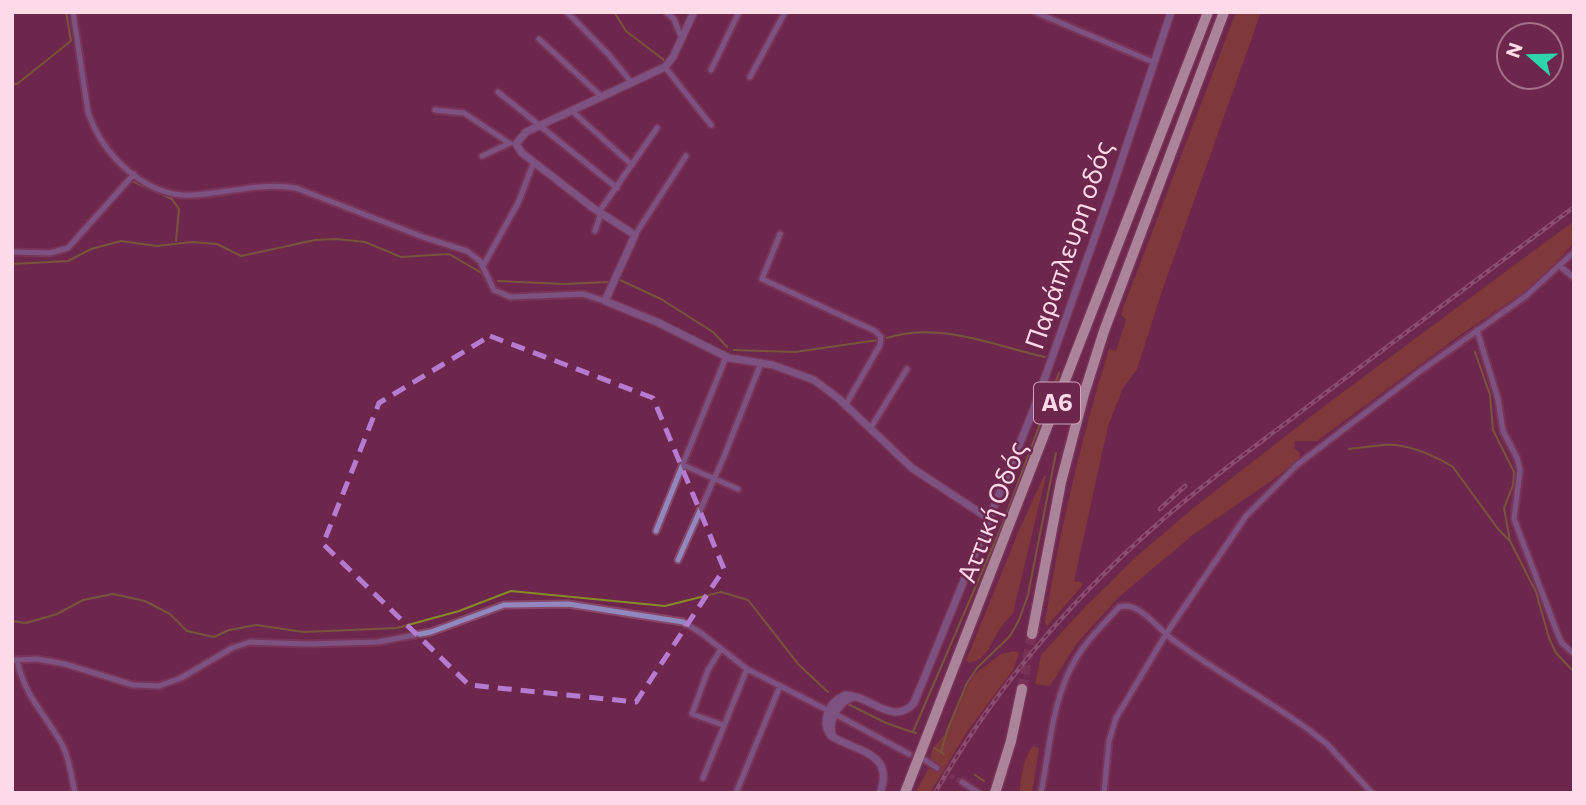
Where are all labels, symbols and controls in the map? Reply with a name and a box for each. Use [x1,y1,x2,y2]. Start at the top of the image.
north arrow [1495,21,1565,91]
text: N [1500,39,1527,61]
street label: Παράπλευρη οδός [1017,136,1118,353]
road number: Α6 [1034,382,1080,424]
street label: Αττική Οδός [949,436,1032,587]

